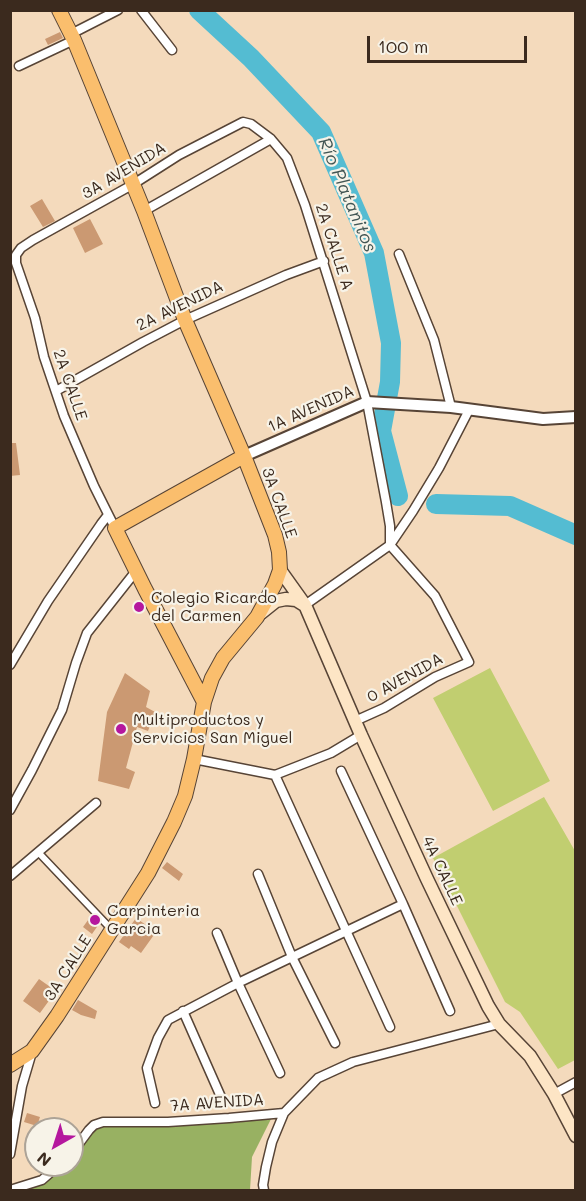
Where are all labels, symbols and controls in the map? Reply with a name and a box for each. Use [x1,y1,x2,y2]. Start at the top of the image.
scale bar [370,24,530,62]
text: 100 m [378,34,428,58]
water label: Río Platanitos [313,134,381,256]
street label: 3A AVENIDA [79,138,169,204]
street label: 2A CALLE A [311,201,357,293]
street label: 2A AVENIDA [133,277,227,335]
street label: 2A CALLE [49,347,91,423]
street label: 1A AVENIDA [265,381,357,437]
street label: 3A CALLE [257,465,301,541]
place label: Colegio Ricardo del Carmen [151,588,277,626]
marker: Colegio Ricardo del Carmen [132,600,146,614]
street label: 0 AVENIDA [364,649,446,707]
place label: Multiproductos y Servicios San Miguel [133,710,293,748]
marker: Multiproductos y Servicios San Miguel [114,722,128,736]
street label: 4A CALLE [418,833,466,909]
place label: Carpinteria Garcia [107,901,200,939]
marker: Carpinteria Garcia [88,913,102,927]
street label: 3A CALLE [40,932,96,1004]
street label: 7A AVENIDA [169,1090,265,1116]
north arrow [24,1117,84,1177]
text: N [32,1148,55,1172]

